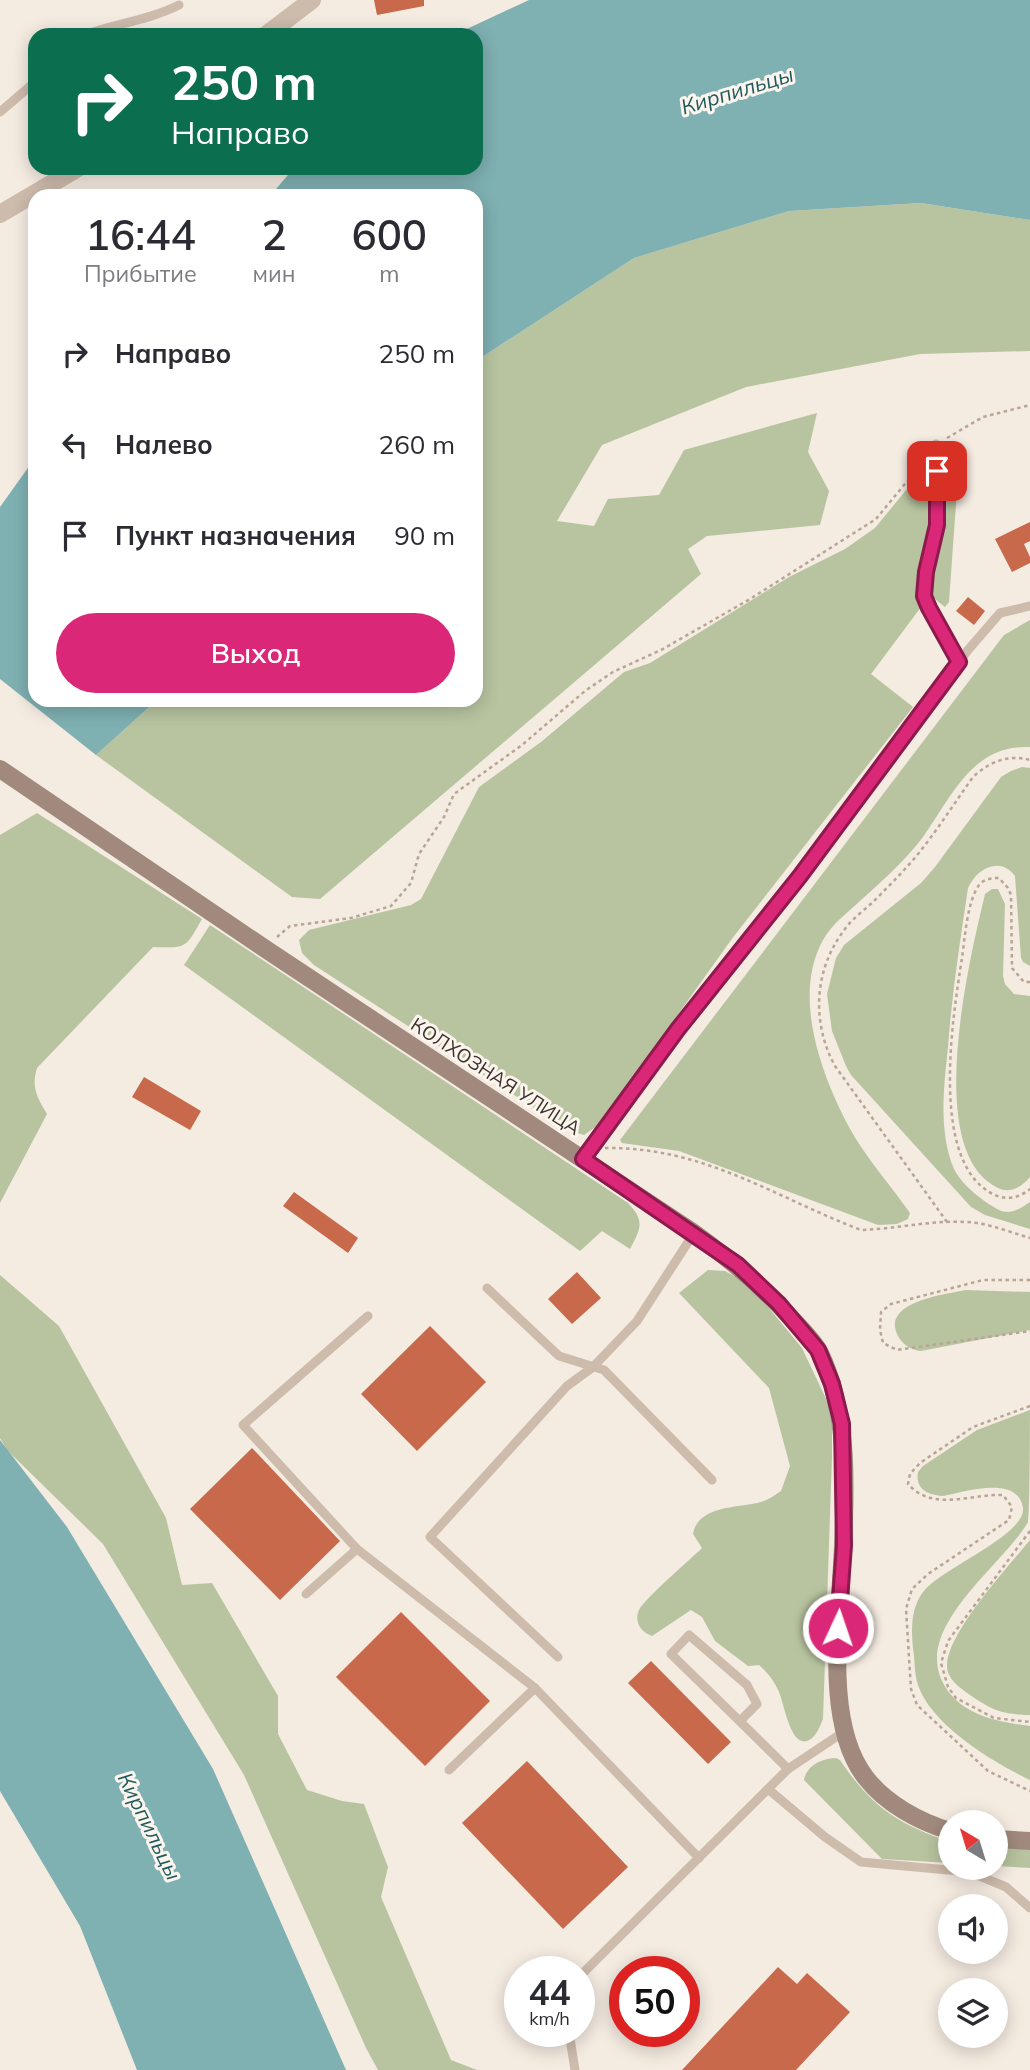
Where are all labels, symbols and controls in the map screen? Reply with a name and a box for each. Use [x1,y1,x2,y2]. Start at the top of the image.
text: 250 m [171,51,317,112]
icon: right [56,56,147,147]
water label: Кирпильцы [678,61,796,119]
text: Направо [171,112,310,152]
text: 16:44 [85,208,196,261]
text: 2 [261,208,287,261]
text: 600 [351,208,427,261]
text: Прибытие [84,259,197,288]
text: мин [253,259,296,288]
text: m [379,259,399,288]
icon: right [56,335,94,373]
text: Направо [115,337,231,370]
text: 250 m [379,337,455,370]
icon: left [56,426,94,464]
text: Налево [115,428,213,461]
text: 260 m [379,428,455,461]
pin [907,441,967,501]
icon: arrive [918,452,956,490]
icon: arrive [56,517,94,555]
text: Пункт назначения [115,519,356,552]
text: 90 m [394,519,455,552]
button: Выход [56,613,455,693]
street label: КОЛХОЗНАЯ УЛИЦА [407,1012,585,1140]
position arrow [801,1591,875,1665]
water label: Кирпильцы [113,1768,187,1884]
north arrow [938,1810,1008,1880]
map controls [938,1810,1008,2048]
button: sound [938,1894,1008,1964]
speed limit sign: 50 [609,1956,700,2047]
text: 44 [528,1970,571,2014]
button: layers [938,1978,1008,2048]
text: km/h [529,2007,570,2030]

